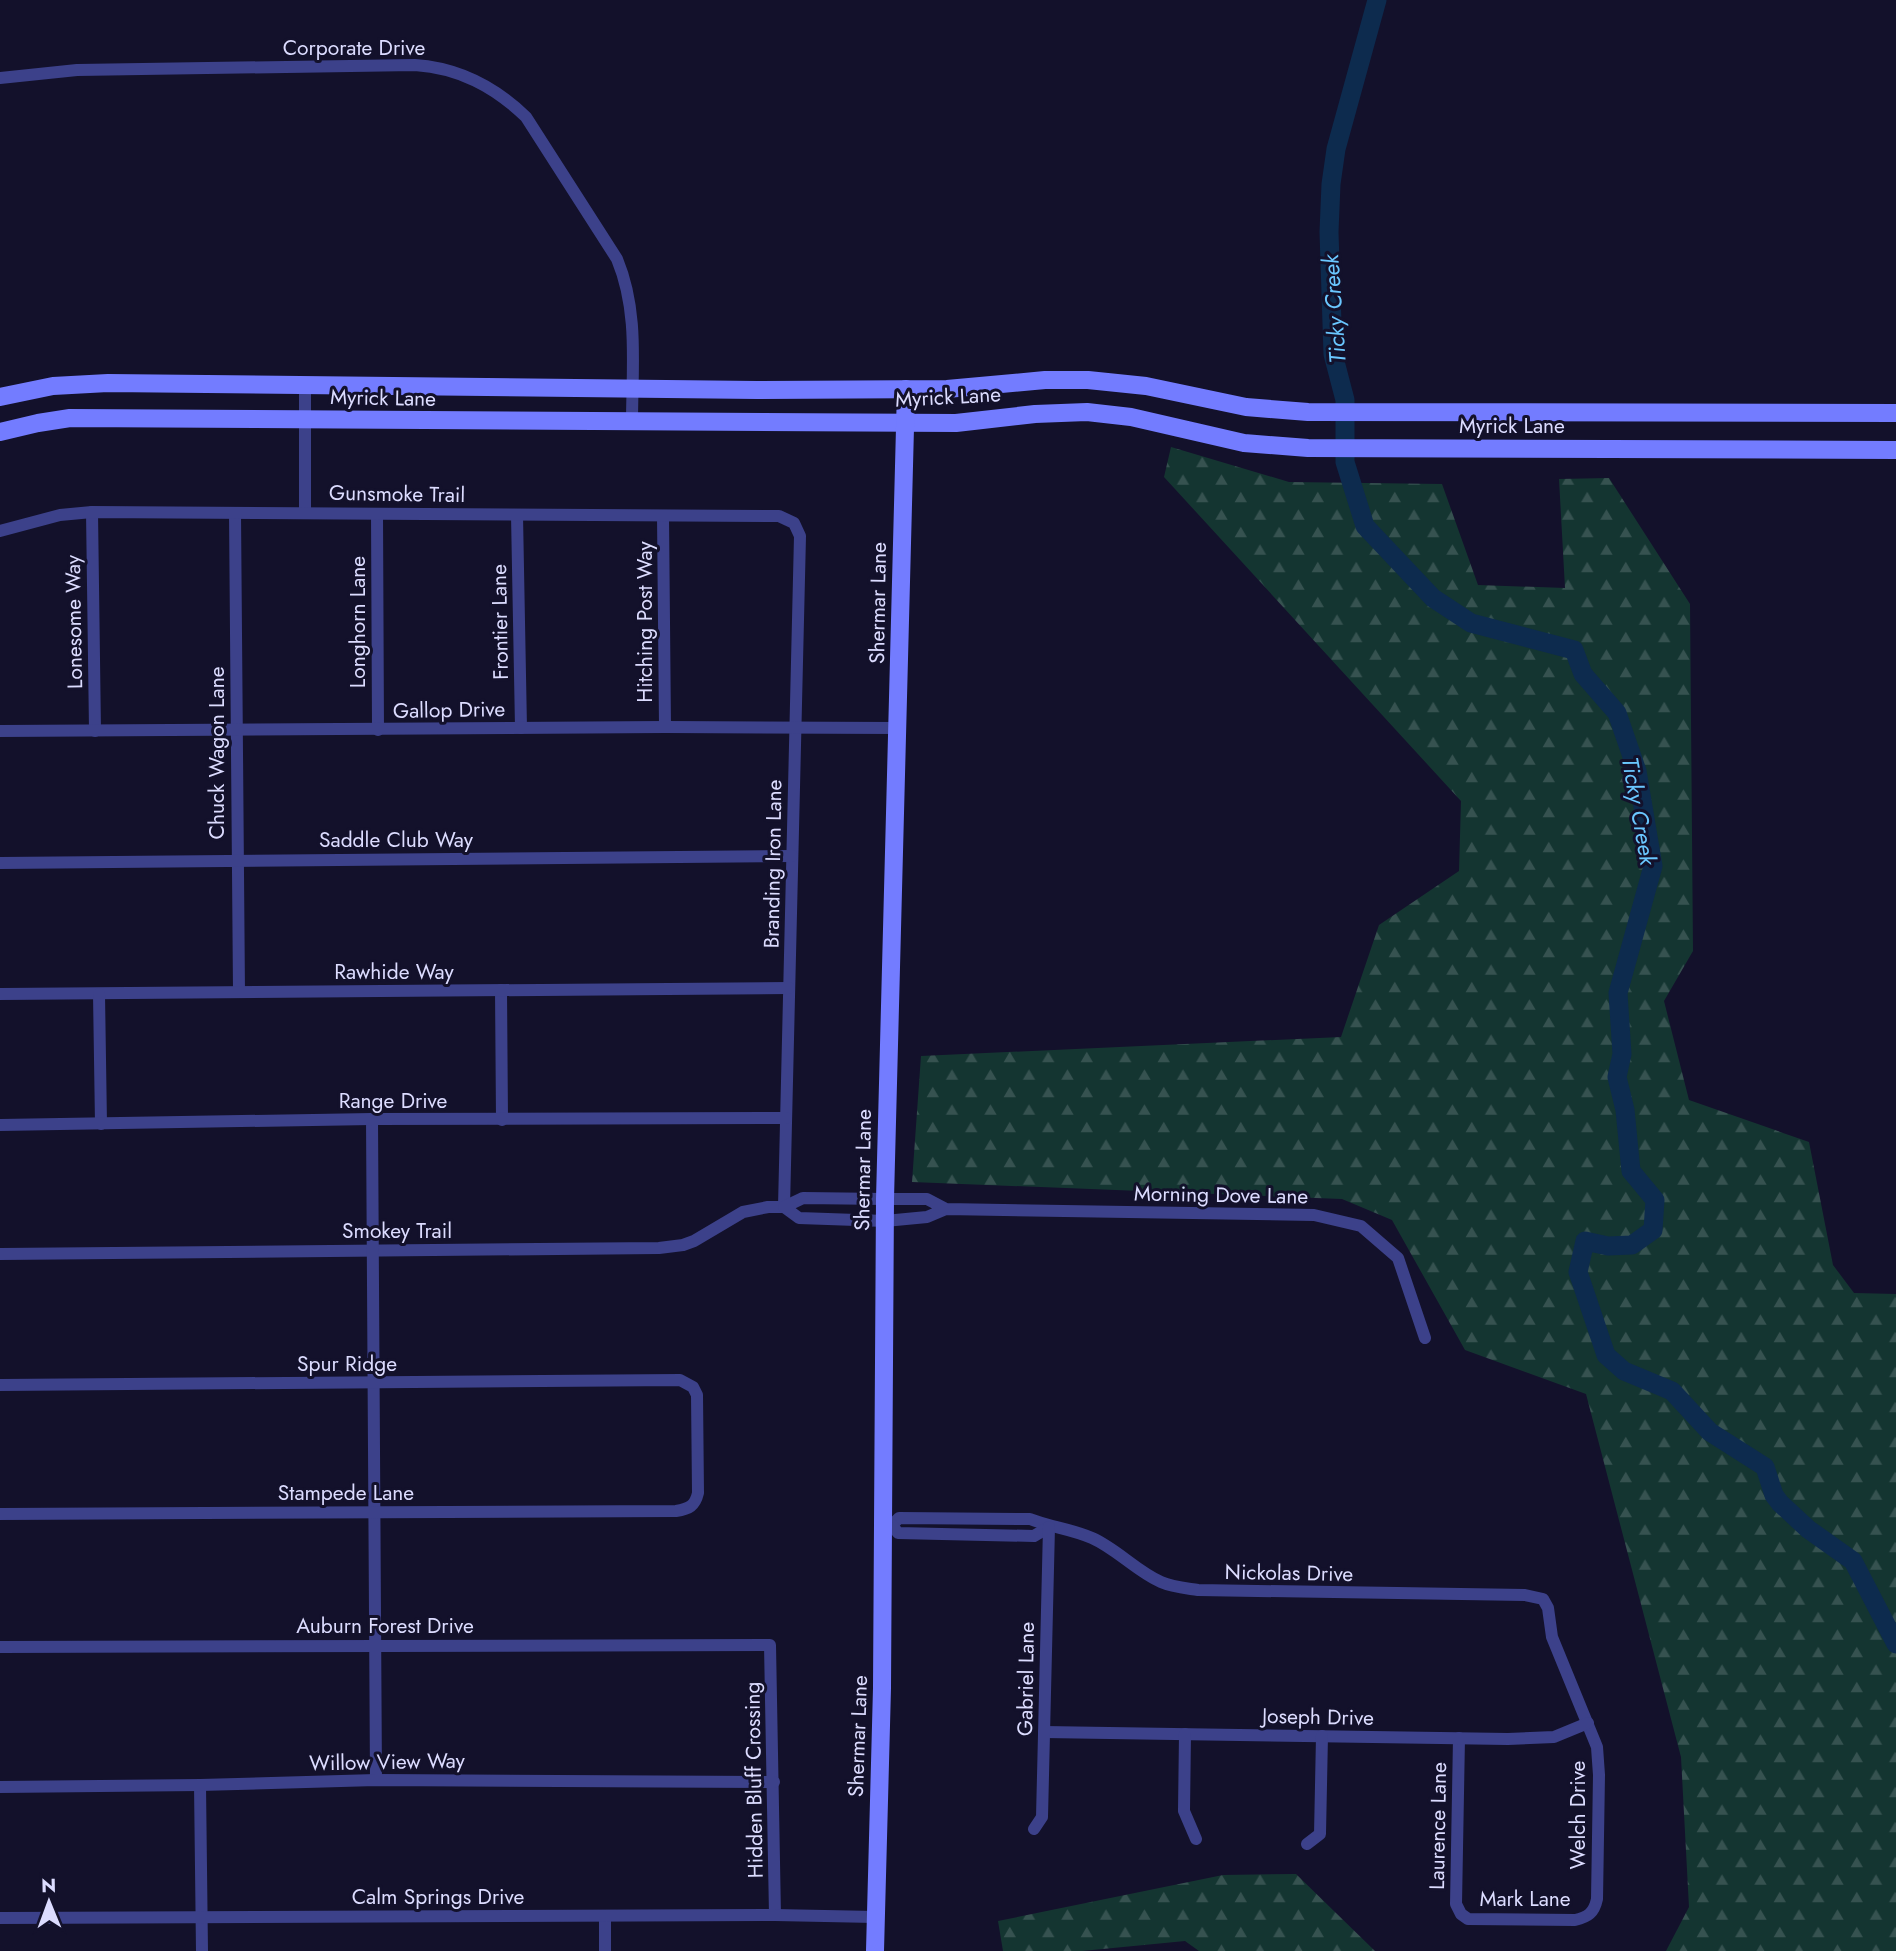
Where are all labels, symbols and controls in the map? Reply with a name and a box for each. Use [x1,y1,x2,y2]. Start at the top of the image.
street label: Corporate Drive [283,33,425,63]
water label: Ticky Creek [1313,252,1355,365]
street label: Myrick Lane [894,379,1002,415]
street label: Myrick Lane [330,382,436,414]
street label: Myrick Lane [1459,411,1565,441]
street label: Gunsmoke Trail [329,478,465,510]
street label: Hitching Post Way [630,541,660,703]
street label: Shermar Lane [862,542,894,664]
street label: Lonesome Way [58,554,90,689]
street label: Longhorn Lane [343,556,373,688]
street label: Frontier Lane [484,564,516,680]
street label: Chuck Wagon Lane [202,666,232,839]
street label: Gallop Drive [393,694,506,726]
water label: Ticky Creek [1613,754,1665,869]
street label: Branding Iron Lane [757,779,789,949]
street label: Saddle Club Way [319,825,474,855]
street label: Rawhide Way [334,957,455,987]
street label: Range Drive [339,1086,448,1116]
street label: Shermar Lane [847,1109,879,1231]
street label: Morning Dove Lane [1134,1178,1309,1212]
street label: Smokey Trail [342,1216,452,1246]
street label: Spur Ridge [297,1349,397,1379]
street label: Stampede Lane [278,1478,414,1508]
street label: Nickolas Drive [1224,1557,1354,1589]
street label: Auburn Forest Drive [296,1611,474,1641]
street label: Gabriel Lane [1010,1621,1042,1736]
street label: Shermar Lane [841,1674,875,1797]
street label: Hidden Bluff Crossing [737,1681,771,1879]
street label: Joseph Drive [1259,1701,1374,1733]
street label: Willow View Way [309,1746,466,1778]
street label: Welch Drive [1563,1760,1593,1869]
street label: Laurence Lane [1422,1762,1454,1890]
north arrow [14,1867,84,1937]
text: N [41,1872,56,1899]
street label: Calm Springs Drive [352,1882,524,1912]
street label: Mark Lane [1479,1884,1571,1914]

